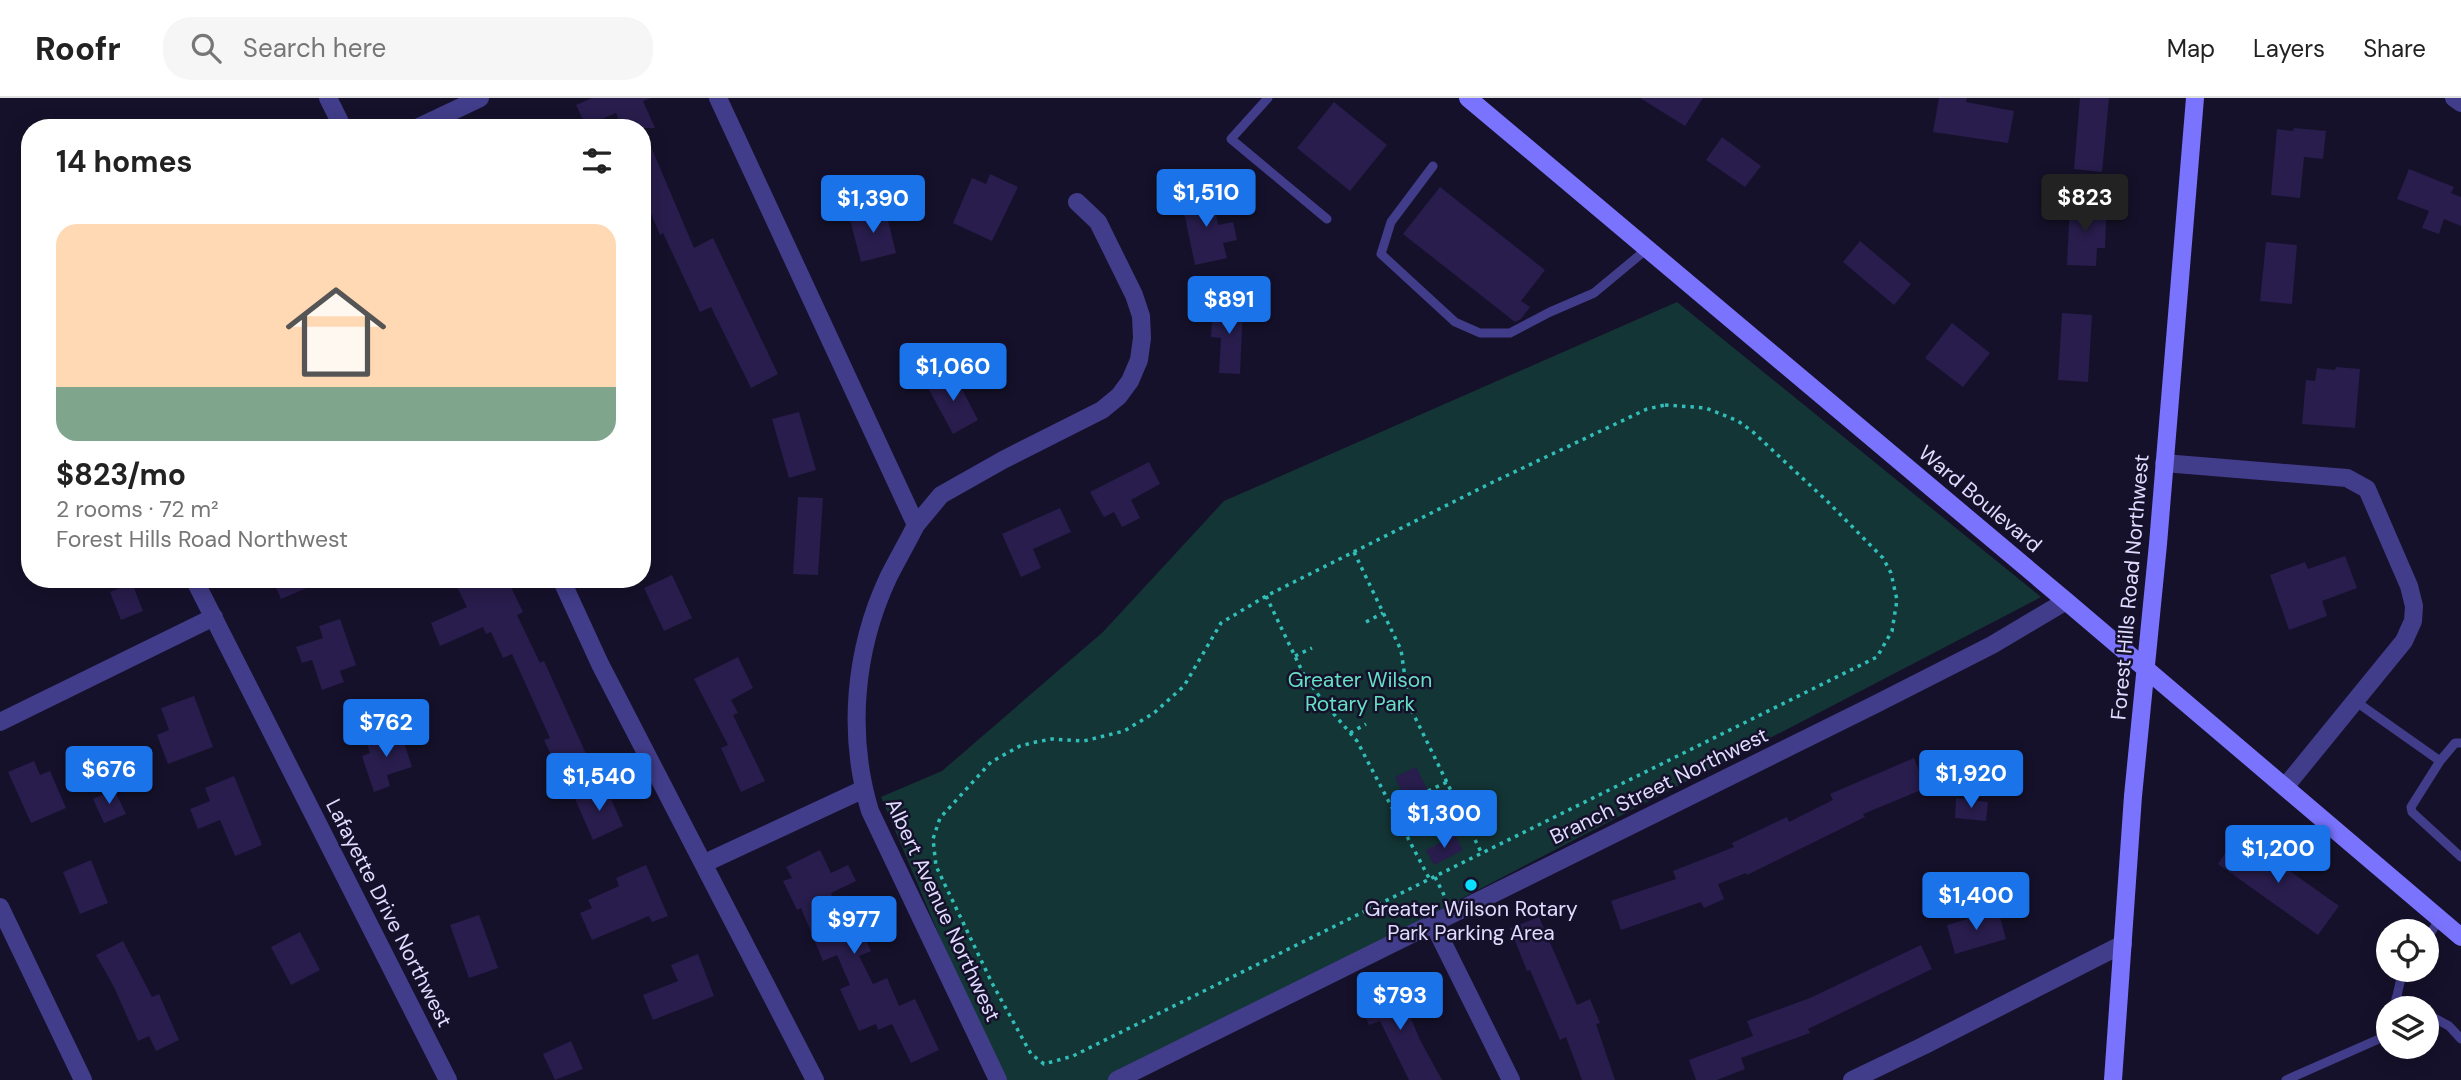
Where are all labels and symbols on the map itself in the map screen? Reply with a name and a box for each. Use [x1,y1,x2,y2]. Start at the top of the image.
pin: $1,510 [1149,170,1263,229]
pin: $823 [2044,174,2126,234]
pin: $1,390 [816,176,930,235]
pin: $891 [1188,276,1270,336]
pin: $1,060 [896,344,1010,403]
street label: Ward Boulevard [1913,439,2047,559]
street label: Forest Hills Road Northwest [2104,453,2156,721]
park label: Greater Wilson Rotary Park [1288,666,1432,718]
pin: $762 [345,700,427,759]
street label: Branch Street Northwest [1545,721,1773,851]
pin: $676 [68,746,150,806]
pin: $1,920 [1914,750,2028,810]
pin: $1,540 [542,754,656,813]
pin: $1,300 [1387,790,1501,850]
street label: Lafayette Drive Northwest [319,794,459,1032]
street label: Albert Avenue Northwest [879,794,1007,1026]
pin: $1,200 [2221,826,2335,885]
pin: $1,400 [1919,872,2033,932]
marker: Greater Wilson Rotary Park Parking Area [1463,877,1479,893]
place label: Greater Wilson Rotary Park Parking Area [1364,895,1578,947]
pin: $977 [813,896,895,956]
pin: $793 [1359,972,1441,1032]

